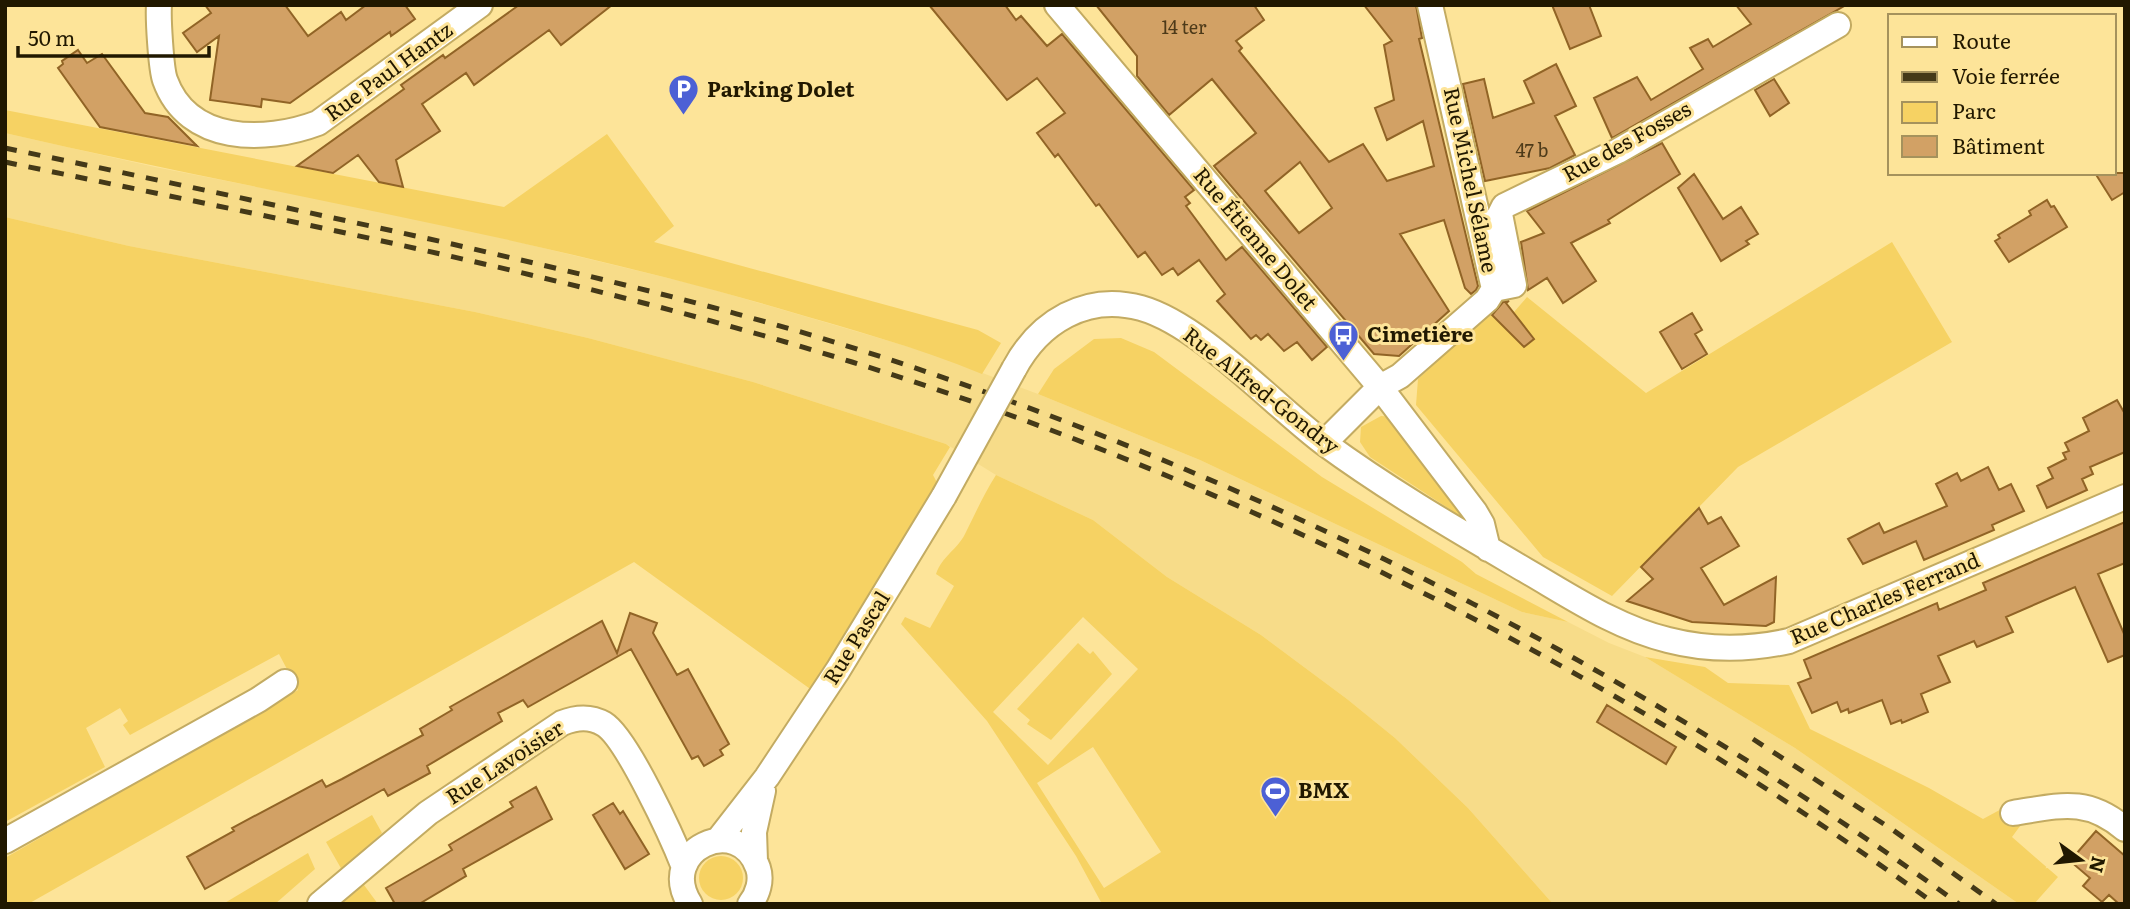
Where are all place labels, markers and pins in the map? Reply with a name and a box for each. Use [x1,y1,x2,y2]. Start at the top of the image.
place label: Parking Dolet [707,72,855,103]
parking icon: Parking Dolet [667,73,701,117]
place label: Cimetière [1367,317,1474,348]
bus stop icon: Cimetière [1327,318,1361,362]
place label: BMX [1298,773,1349,804]
sports icon: BMX [1258,774,1292,818]

